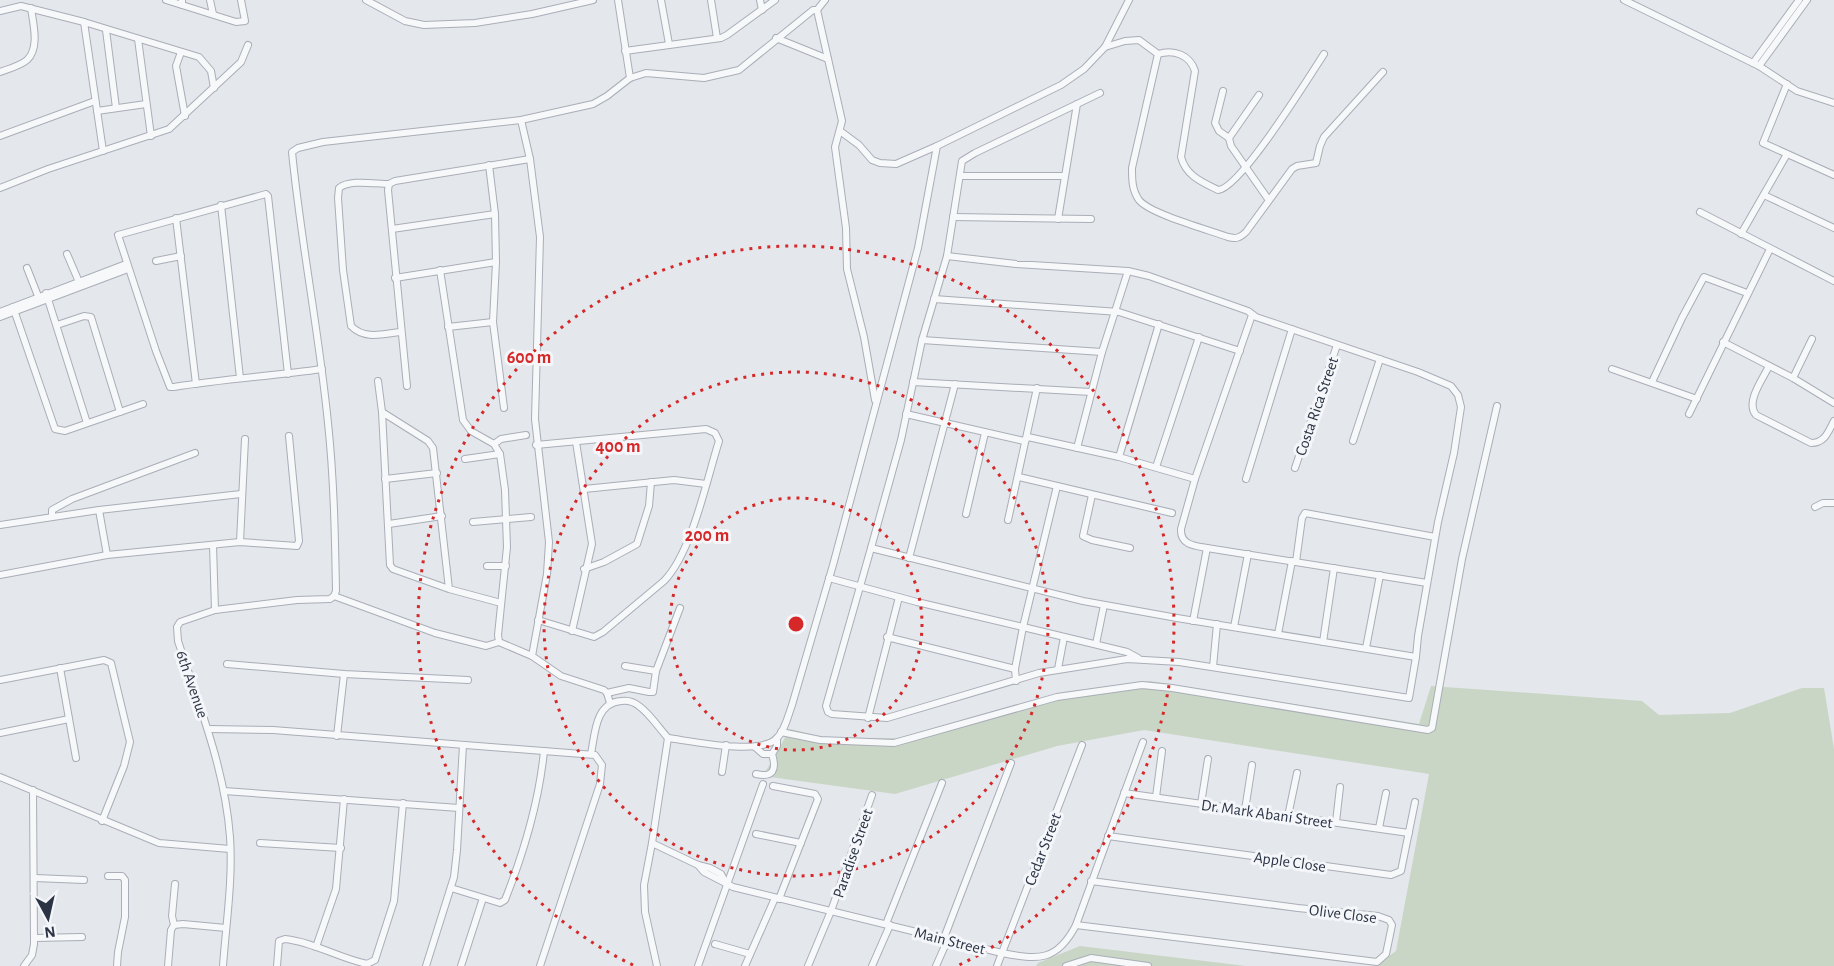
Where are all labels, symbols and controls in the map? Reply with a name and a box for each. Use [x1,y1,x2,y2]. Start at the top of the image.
text: 600 m [507,349,551,367]
street label: Costa Rica Street [1293,355,1341,458]
text: 400 m [595,438,641,456]
text: 200 m [685,527,729,545]
centre of rings [786,614,806,634]
street label: 6th Avenue [173,649,211,720]
street label: Dr. Mark Abani Street [1200,797,1334,831]
street label: Paradise Street [830,807,876,900]
street label: Cedar Street [1022,811,1064,888]
street label: Apple Close [1253,849,1327,875]
north arrow [18,888,78,948]
street label: Olive Close [1308,902,1378,926]
text: N [43,923,57,941]
street label: Main Street [913,924,987,957]

